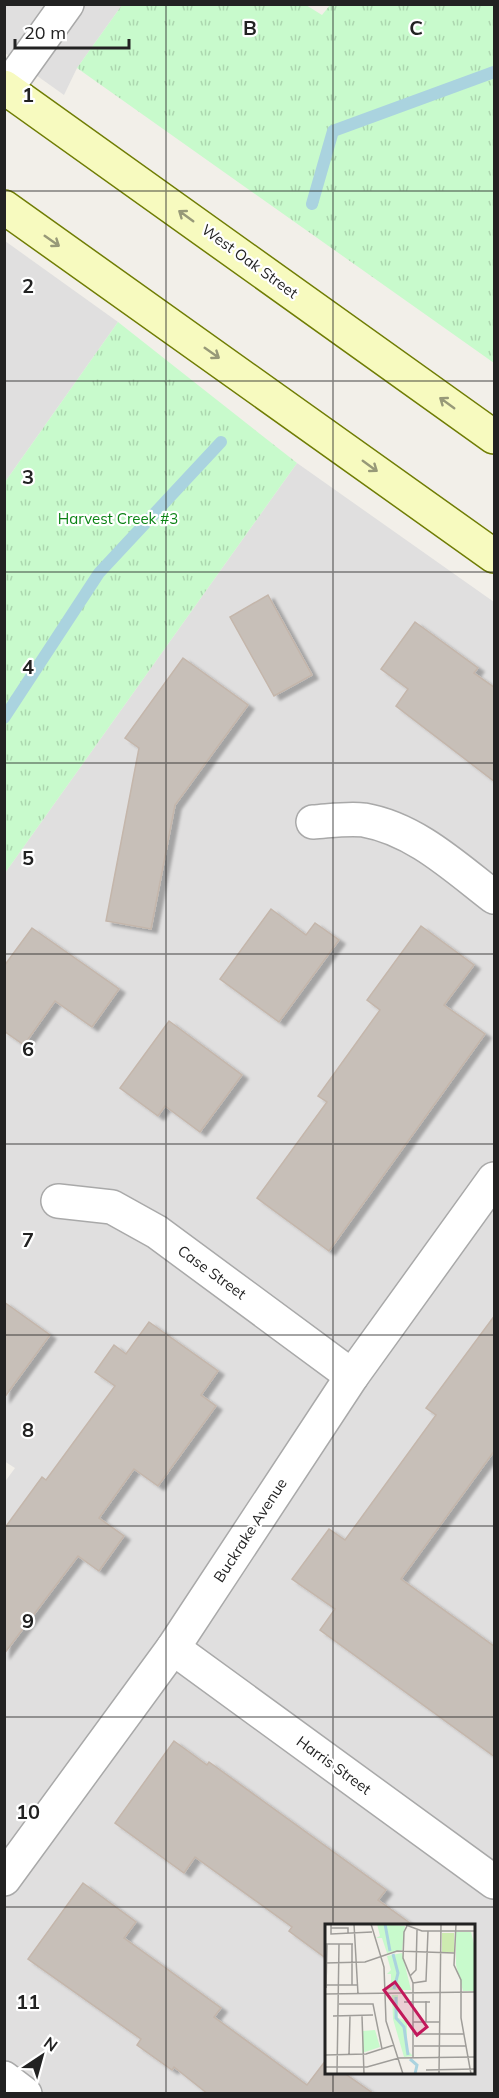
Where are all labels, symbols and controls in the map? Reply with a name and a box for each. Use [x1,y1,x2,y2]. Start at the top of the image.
scale bar [15,12,129,50]
text: B [243,15,257,40]
text: C [409,15,423,40]
text: 20 m [24,21,66,44]
text: 1 [22,82,34,107]
one-way arrow [179,210,195,222]
street label: West Oak Street [198,220,302,302]
one-way arrow [44,234,60,247]
text: 2 [22,273,34,298]
one-way arrow [203,347,219,359]
one-way arrow [439,397,456,409]
one-way arrow [362,460,378,473]
text: 3 [22,464,34,489]
park label: Harvest Creek #3 [58,509,178,528]
text: 4 [22,654,34,679]
text: 5 [22,845,34,870]
text: 6 [22,1036,34,1061]
text: 7 [22,1227,34,1252]
street label: Case Street [174,1241,250,1303]
text: 8 [22,1417,34,1442]
street label: Buckrake Avenue [209,1474,291,1586]
text: 9 [22,1608,34,1633]
street label: Harris Street [293,1732,375,1798]
text: 10 [16,1799,40,1824]
inset map [325,1924,475,2074]
text: 11 [16,1989,40,2014]
north arrow [12,2026,72,2086]
text: N [40,2032,62,2056]

